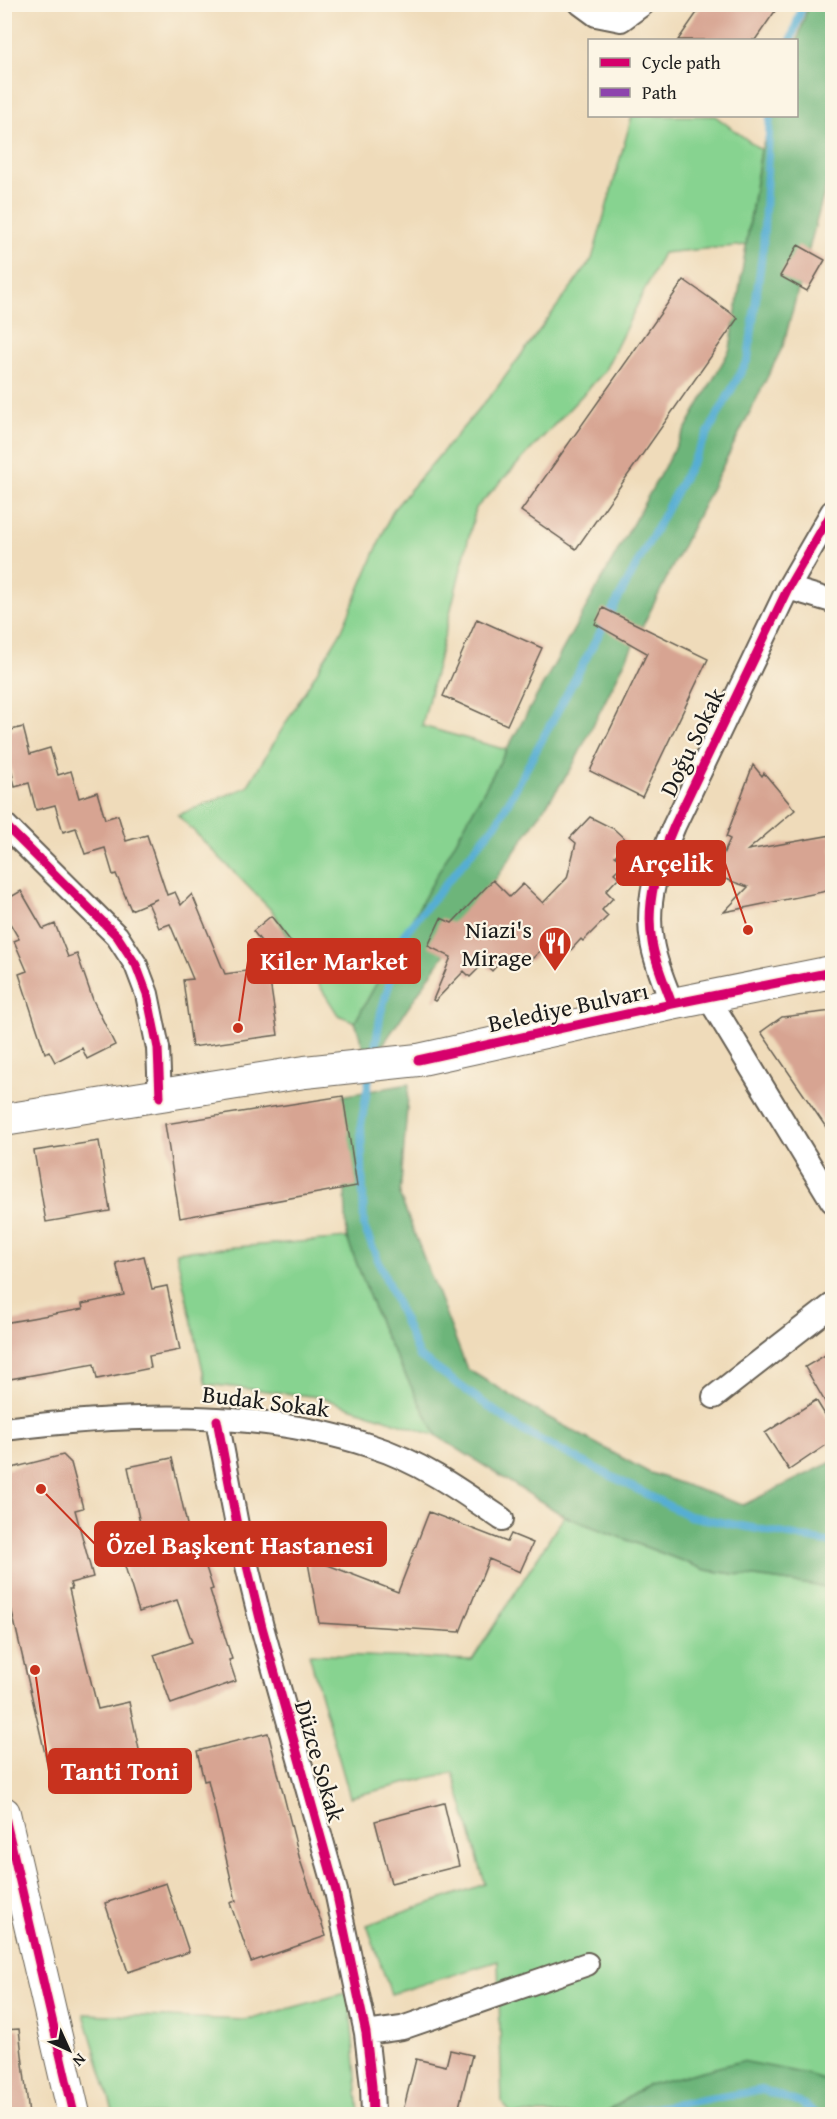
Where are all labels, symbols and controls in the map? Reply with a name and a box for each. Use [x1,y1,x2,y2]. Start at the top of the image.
legend [588,39,798,117]
text: Cycle path [642,49,721,76]
text: Path [642,79,677,106]
street label: Doğu Sokak [651,681,734,802]
callout: Arçelik [617,841,725,885]
text: Arçelik [629,843,713,882]
place label: Niazi's Mirage [461,912,532,975]
restaurant icon: Niazi's Mirage [537,925,573,972]
callout: Kiler Market [248,939,420,983]
text: Kiler Market [260,941,408,980]
street label: Belediye Bulvarı [485,973,652,1041]
street label: Budak Sokak [200,1376,332,1426]
callout: Özel Başkent Hastanesi [95,1522,386,1566]
text: Özel Başkent Hastanesi [107,1525,373,1564]
street label: Düzce Sokak [286,1696,354,1827]
callout: Tanti Toni [49,1749,191,1793]
text: Tanti Toni [61,1751,179,1790]
north arrow [39,2020,99,2080]
text: N [67,2048,92,2073]

